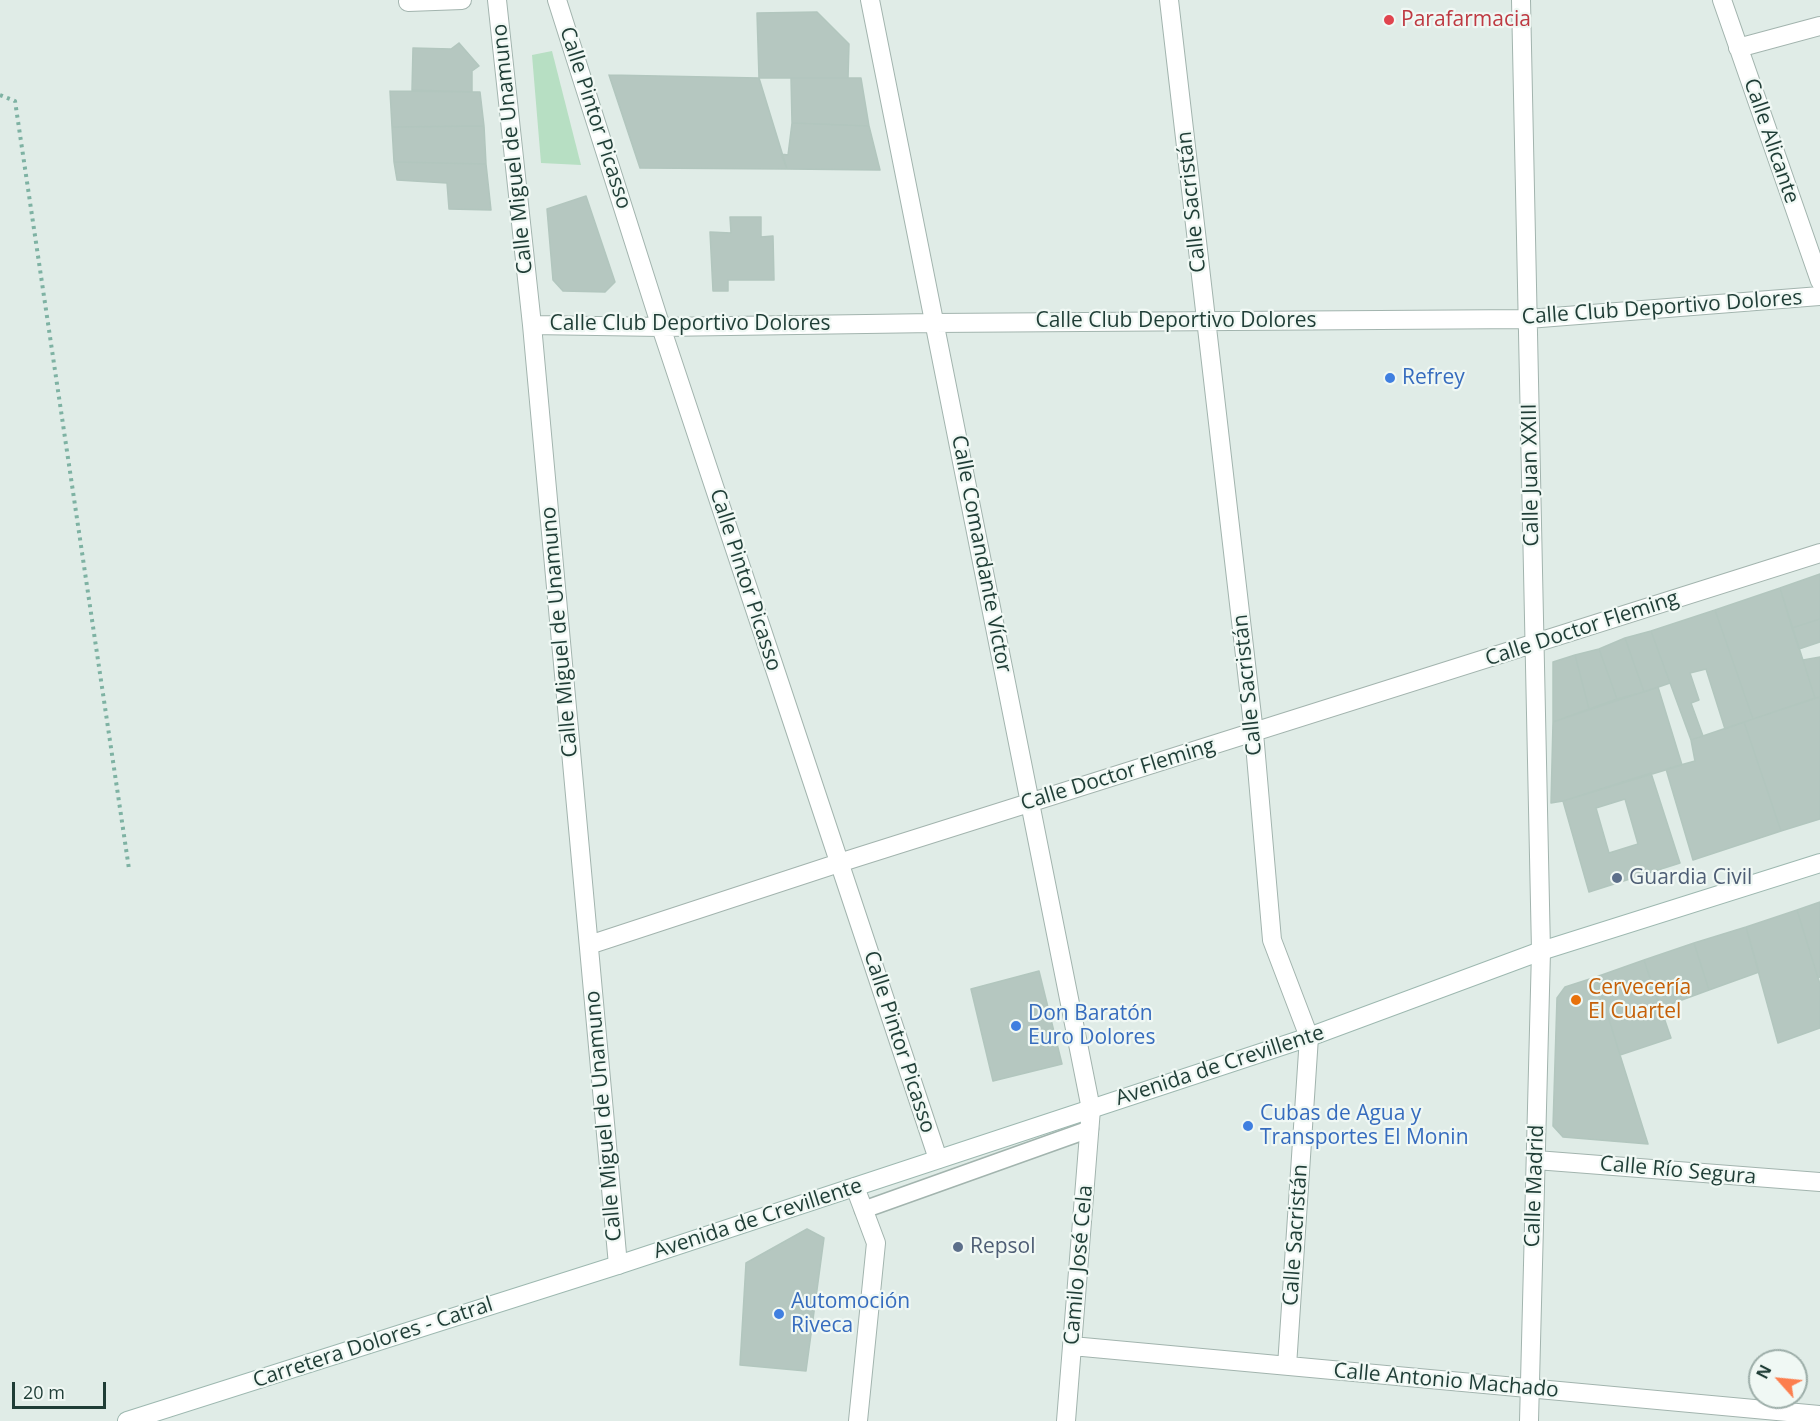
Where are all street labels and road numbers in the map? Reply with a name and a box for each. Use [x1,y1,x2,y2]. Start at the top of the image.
street label: Calle Miguel de Unamuno [487,23,539,275]
street label: Calle Pintor Picasso [554,24,636,212]
street label: Calle Alicante [1738,75,1804,207]
street label: Calle Sacristán [1172,130,1212,274]
street label: Calle Club Deportivo Dolores [1521,286,1803,330]
street label: Calle Club Deportivo Dolores [1035,308,1317,334]
street label: Calle Club Deportivo Dolores [549,311,831,337]
street label: Calle Juan XXIII [1517,403,1545,547]
street label: Calle Comandante Víctor [946,433,1016,675]
street label: Calle Pintor Picasso [704,486,786,674]
street label: Calle Miguel de Unamuno [536,506,584,758]
street label: Calle Doctor Fleming [1482,586,1682,672]
street label: Calle Sacristán [1228,613,1268,757]
street label: Calle Doctor Fleming [1018,733,1218,817]
street label: Calle Pintor Picasso [858,948,940,1136]
street label: Calle Miguel de Unamuno [580,990,628,1242]
street label: Avenida de Crevillente [1113,1020,1327,1112]
street label: Calle Madrid [1520,1124,1550,1248]
street label: Calle Río Segura [1599,1152,1757,1190]
street label: Calle Sacristán [1278,1163,1314,1307]
street label: Avenida de Crevillente [651,1173,865,1265]
street label: Camilo José Cela [1059,1184,1099,1346]
street label: Carretera Dolores - Catral [250,1292,496,1394]
street label: Calle Antonio Machado [1332,1359,1560,1403]

